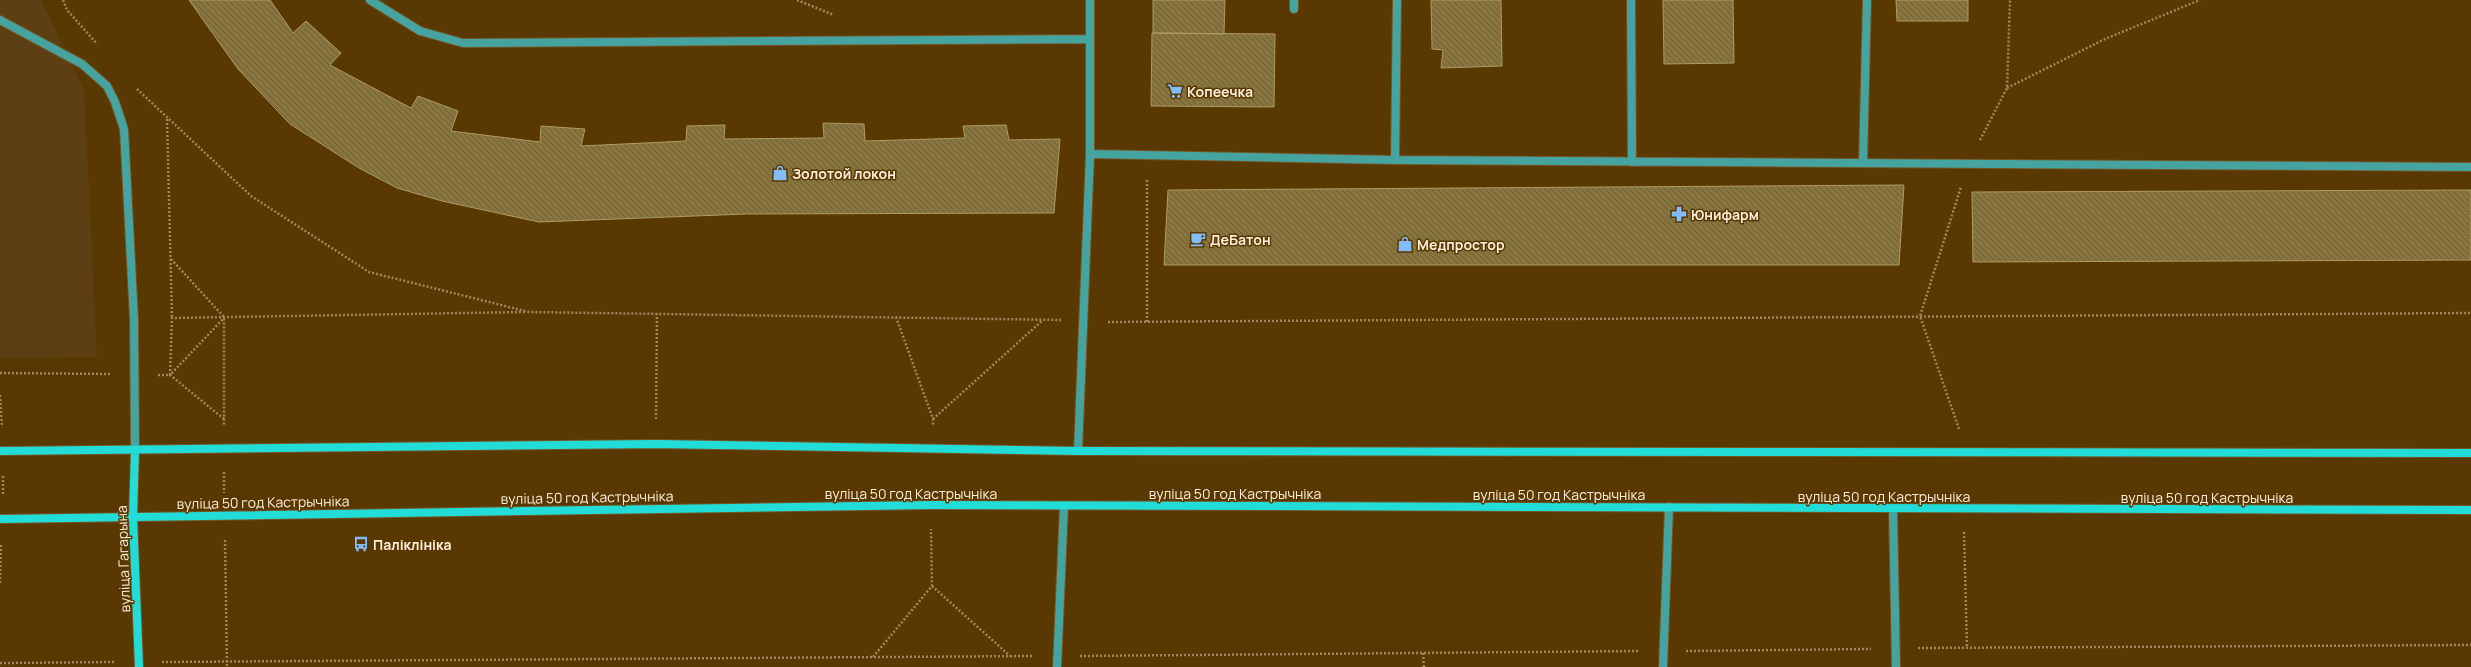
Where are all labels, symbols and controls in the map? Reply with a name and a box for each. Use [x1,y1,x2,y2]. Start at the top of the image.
supermarket icon: Копеечка [1166,82,1184,100]
place label: Копеечка [1187,82,1253,101]
shop icon: Золотой локон [771,164,789,182]
place label: Золотой локон [792,164,896,183]
pharmacy icon: Юнифарм [1670,205,1688,223]
place label: Юнифарм [1691,205,1759,224]
cafe icon: ДеБатон [1189,230,1207,248]
place label: ДеБатон [1210,230,1271,249]
shop icon: Медпростор [1396,235,1414,253]
place label: Медпростор [1417,235,1505,254]
street label: вуліца 50 год Кастрычніка [825,484,997,503]
street label: вуліца 50 год Кастрычніка [1149,484,1321,503]
street label: вуліца 50 год Кастрычніка [1473,485,1645,504]
street label: вуліца 50 год Кастрычніка [500,486,674,508]
street label: вуліца 50 год Кастрычніка [1798,487,1970,506]
street label: вуліца 50 год Кастрычніка [2121,488,2293,507]
street label: вуліца 50 год Кастрычніка [176,491,350,513]
street label: вуліца Гагарына [112,505,134,613]
bus stop icon: Паліклініка [352,535,370,553]
place label: Паліклініка [373,535,452,554]

